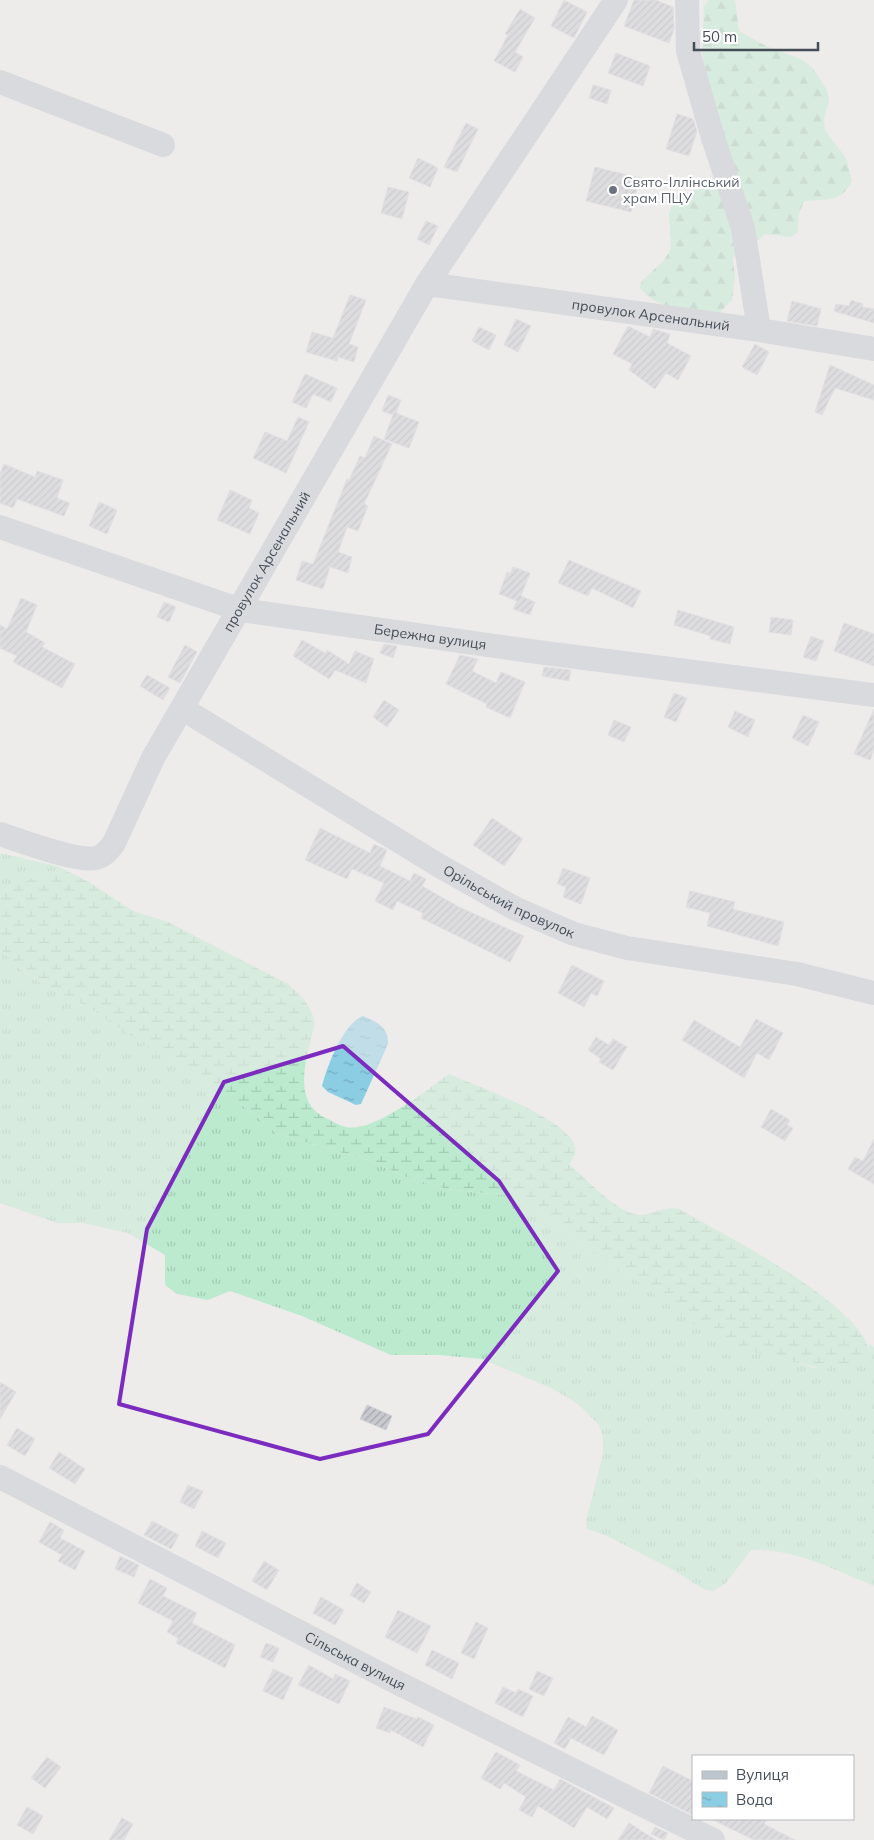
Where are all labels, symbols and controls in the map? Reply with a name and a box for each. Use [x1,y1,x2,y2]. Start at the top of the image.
scale bar [694,20,818,52]
text: 50 m [702,27,737,46]
place label: Свято-Іллінський храм ПЦУ [623,173,740,207]
marker: Свято-Іллінський храм ПЦУ [607,184,619,196]
street label: провулок Арсенальний [571,295,731,335]
street label: провулок Арсенальний [219,488,314,635]
street label: Бережна вулиця [373,620,488,654]
street label: Орільський провулок [440,861,578,942]
street label: Сільська вулиця [302,1627,409,1694]
legend [692,1755,854,1820]
text: Вулиця [736,1765,789,1784]
text: Вода [736,1790,773,1809]

